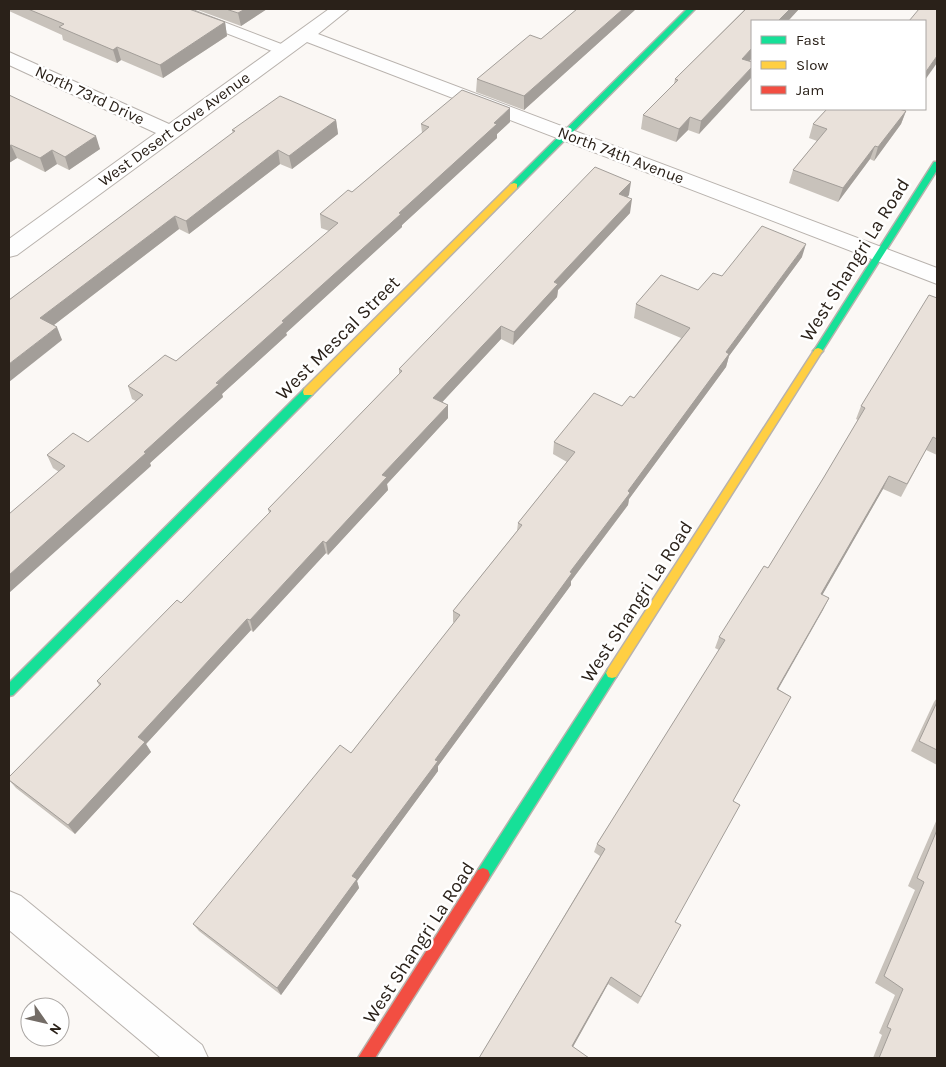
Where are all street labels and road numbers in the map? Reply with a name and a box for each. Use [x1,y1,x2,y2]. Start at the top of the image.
street label: North 73rd Drive [32,61,148,129]
street label: West Desert Cove Avenue [95,68,253,190]
street label: North 74th Avenue [555,122,687,188]
street label: West Shangri La Road [796,174,914,346]
street label: West Mescal Street [272,272,404,404]
street label: West Shangri La Road [577,517,697,687]
street label: West Shangri La Road [359,858,479,1028]

